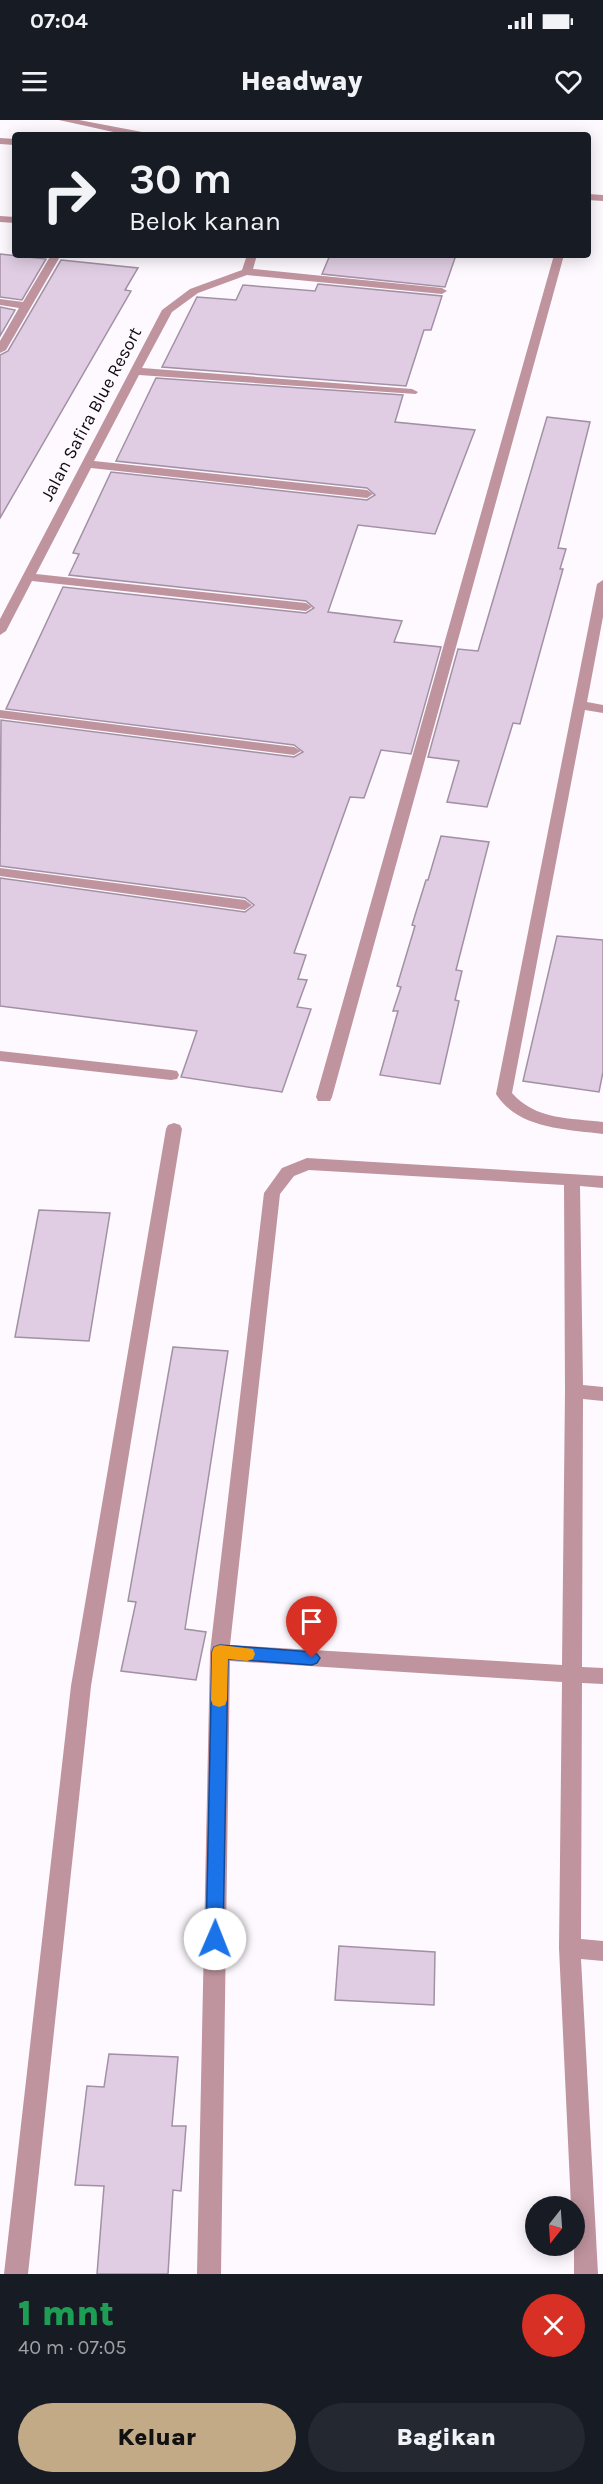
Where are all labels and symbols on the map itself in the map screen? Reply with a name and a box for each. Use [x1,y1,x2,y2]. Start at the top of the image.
street label: Jalan Safira Blue Resort [36,323,146,505]
pin [286,1596,337,1658]
position arrow [183,1907,247,1971]
north arrow [525,2196,585,2256]

